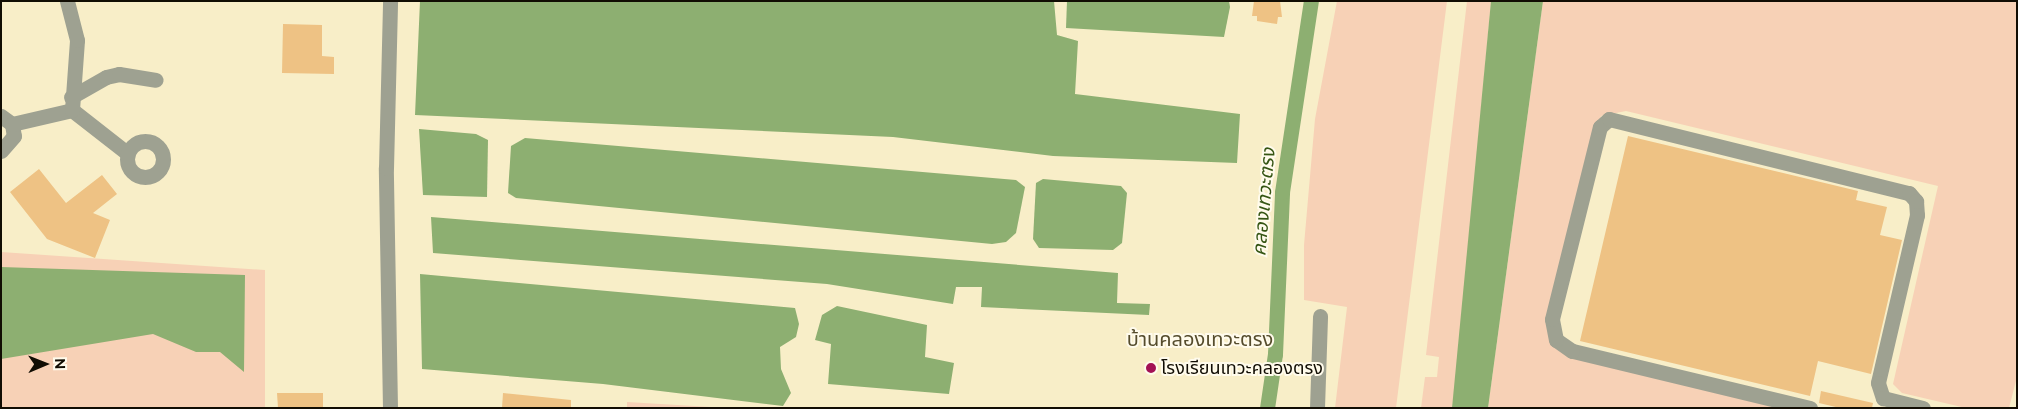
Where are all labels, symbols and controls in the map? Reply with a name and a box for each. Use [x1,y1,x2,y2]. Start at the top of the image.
water label: คลองเทวะตรง [1248,147,1280,257]
district label: บ้านคลองเทวะตรง [1127,327,1273,351]
north arrow [20,339,70,389]
place label: โรงเรียนเทวะคลองตรง [1161,357,1323,379]
text: N [52,358,68,369]
marker: โรงเรียนเทวะคลองตรง [1145,362,1157,374]

